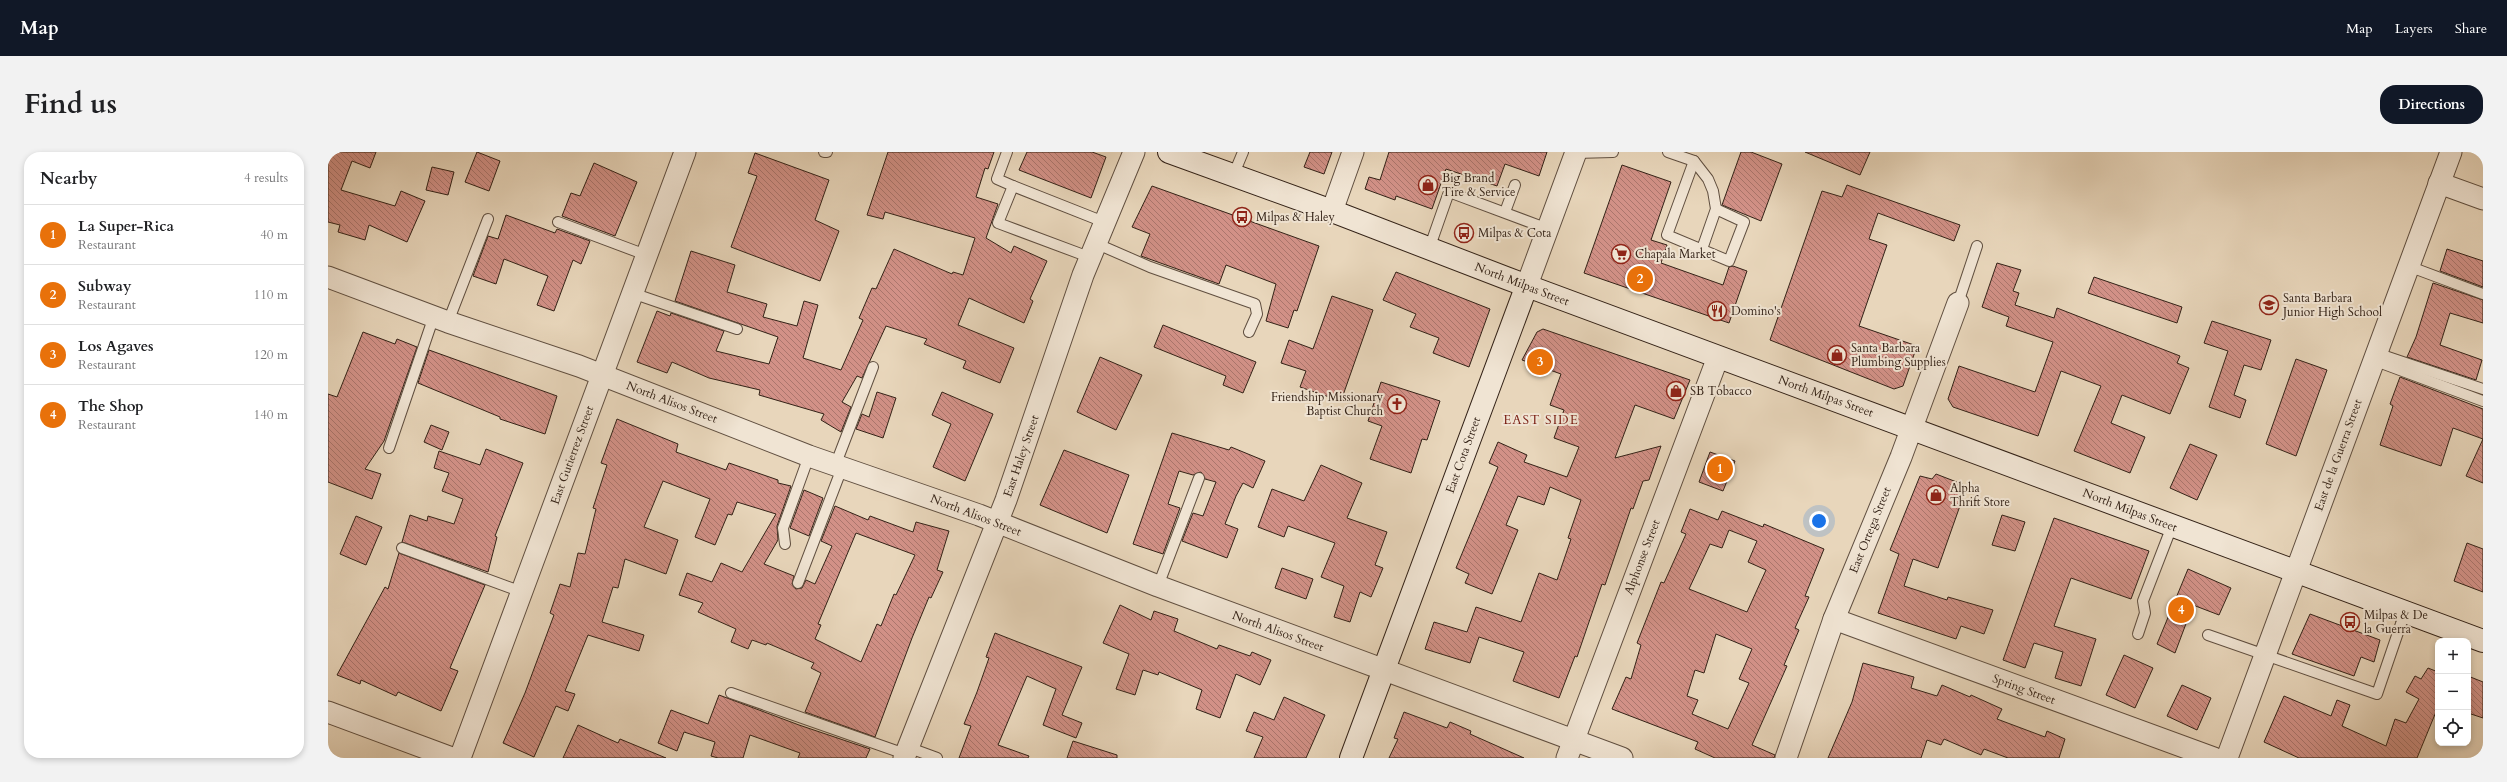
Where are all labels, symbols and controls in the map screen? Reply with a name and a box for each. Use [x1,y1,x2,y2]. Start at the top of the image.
text: Map [20,15,59,41]
text: Map [2346,19,2373,38]
text: Layers [2395,19,2433,38]
text: Share [2455,19,2487,38]
text: Find us [24,85,117,123]
button: Directions [2380,85,2483,124]
text: Nearby [40,167,97,190]
text: 4 results [244,169,288,187]
place label: Big Brand Tire & Service [1442,170,1516,200]
shop icon: Big Brand Tire & Service [1417,174,1439,196]
bus stop icon: Milpas & Haley [1231,206,1253,228]
place label: Milpas & Haley [1256,209,1335,225]
text: La Super-Rica [78,216,174,236]
bus stop icon: Milpas & Cota [1453,222,1475,244]
place label: Milpas & Cota [1478,225,1552,241]
text: 1 [50,226,56,244]
text: 40 m [260,226,288,244]
text: Restaurant [78,236,136,254]
supermarket icon: Chapala Market [1610,243,1632,265]
place label: Chapala Market [1635,246,1716,262]
street label: North Milpas Street [1472,259,1572,309]
pin: 2 [1627,264,1653,294]
text: Subway [78,276,131,296]
text: 2 [50,286,56,304]
text: 110 m [254,286,288,304]
place label: Santa Barbara Junior High School [2281,290,2382,320]
school or university icon: Santa Barbara Junior High School [2258,294,2280,316]
text: Restaurant [78,296,136,314]
restaurant icon: Domino's [1706,300,1728,322]
place label: Domino's [1731,303,1781,319]
text: Los Agaves [78,336,154,356]
place label: Santa Barbara Plumbing Supplies [1851,340,1946,370]
shop icon: Santa Barbara Plumbing Supplies [1826,344,1848,366]
text: 3 [50,346,56,364]
text: 120 m [254,346,288,364]
pin: 3 [1527,347,1553,377]
text: Restaurant [78,356,136,374]
street label: North Milpas Street [1776,371,1876,421]
street label: North Alisos Street [624,377,720,427]
shop icon: SB Tobacco [1665,380,1687,402]
place label: SB Tobacco [1690,383,1752,399]
place label: Friendship Missionary Baptist Church [1271,389,1384,419]
church icon: Friendship Missionary Baptist Church [1386,393,1408,415]
text: The Shop [78,396,144,416]
street label: East de la Guerra Street [2310,397,2366,513]
street label: East Gutierrez Street [547,403,597,507]
text: 4 [50,406,56,424]
text: 140 m [254,406,288,424]
district label: EAST SIDE [1503,411,1579,429]
street label: East Haley Street [999,413,1043,499]
street label: East Cota Street [1442,414,1484,495]
text: Restaurant [78,416,136,434]
pin: 1 [1707,454,1733,484]
place label: Alpha Thrift Store [1950,480,2010,510]
street label: East Ortega Street [1845,484,1895,575]
shop icon: Alpha Thrift Store [1925,484,1947,506]
street label: North Milpas Street [2080,485,2180,535]
street label: North Alisos Street [928,490,1024,540]
your location [1809,511,1829,531]
street label: Alphonse Street [1620,517,1664,597]
pin: 4 [2168,595,2194,625]
street label: North Alisos Street [1230,607,1326,655]
place label: Milpas & De la Guerra [2364,607,2428,637]
bus stop icon: Milpas & De la Guerra [2339,611,2361,633]
map controls [2435,638,2471,746]
button: + [2435,638,2471,674]
street label: Spring Street [1990,670,2058,708]
button: − [2435,674,2471,710]
button: locate [2435,710,2471,746]

